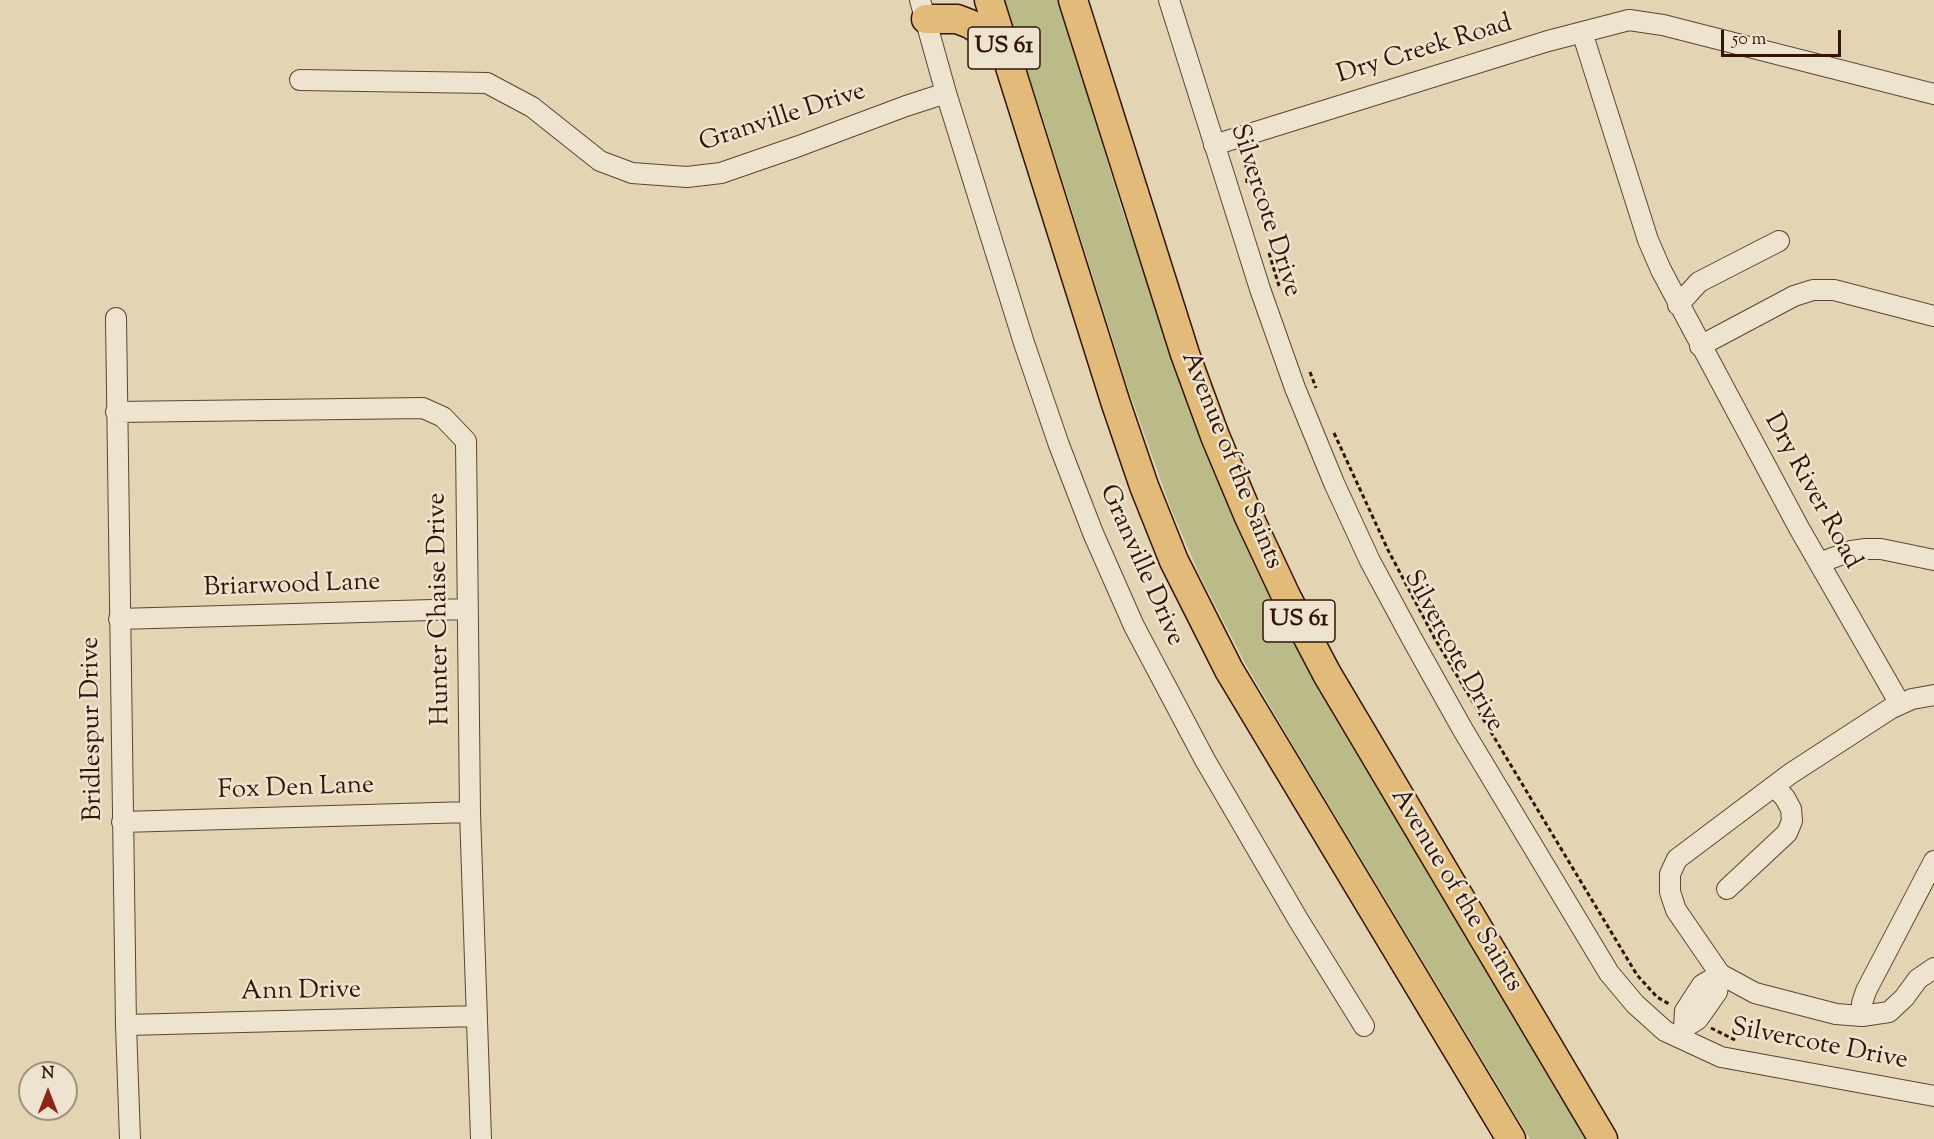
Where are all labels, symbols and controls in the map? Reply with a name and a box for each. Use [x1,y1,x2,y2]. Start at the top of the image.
street label: Dry Creek Road [1334,10,1516,92]
scale bar [1724,18,1844,56]
road number: US 61 [968,27,1040,69]
text: 50 m [1732,27,1766,53]
street label: Granville Drive [696,77,870,161]
street label: Silvercote Drive [1221,121,1307,301]
street label: Avenue of the Saints [1172,348,1288,574]
street label: Dry River Road [1755,409,1867,575]
street label: Granville Drive [1091,481,1189,651]
street label: Hunter Chaise Drive [423,492,459,726]
street label: Silvercote Drive [1395,566,1509,738]
street label: Briarwood Lane [203,568,381,606]
road number: US 61 [1263,600,1335,642]
street label: Bridlespur Drive [77,636,111,822]
street label: Fox Den Lane [217,772,375,808]
street label: Avenue of the Saints [1382,784,1528,998]
street label: Ann Drive [241,976,361,1010]
street label: Silvercote Drive [1728,1014,1910,1078]
north arrow [18,1061,78,1121]
text: N [42,1063,54,1086]

